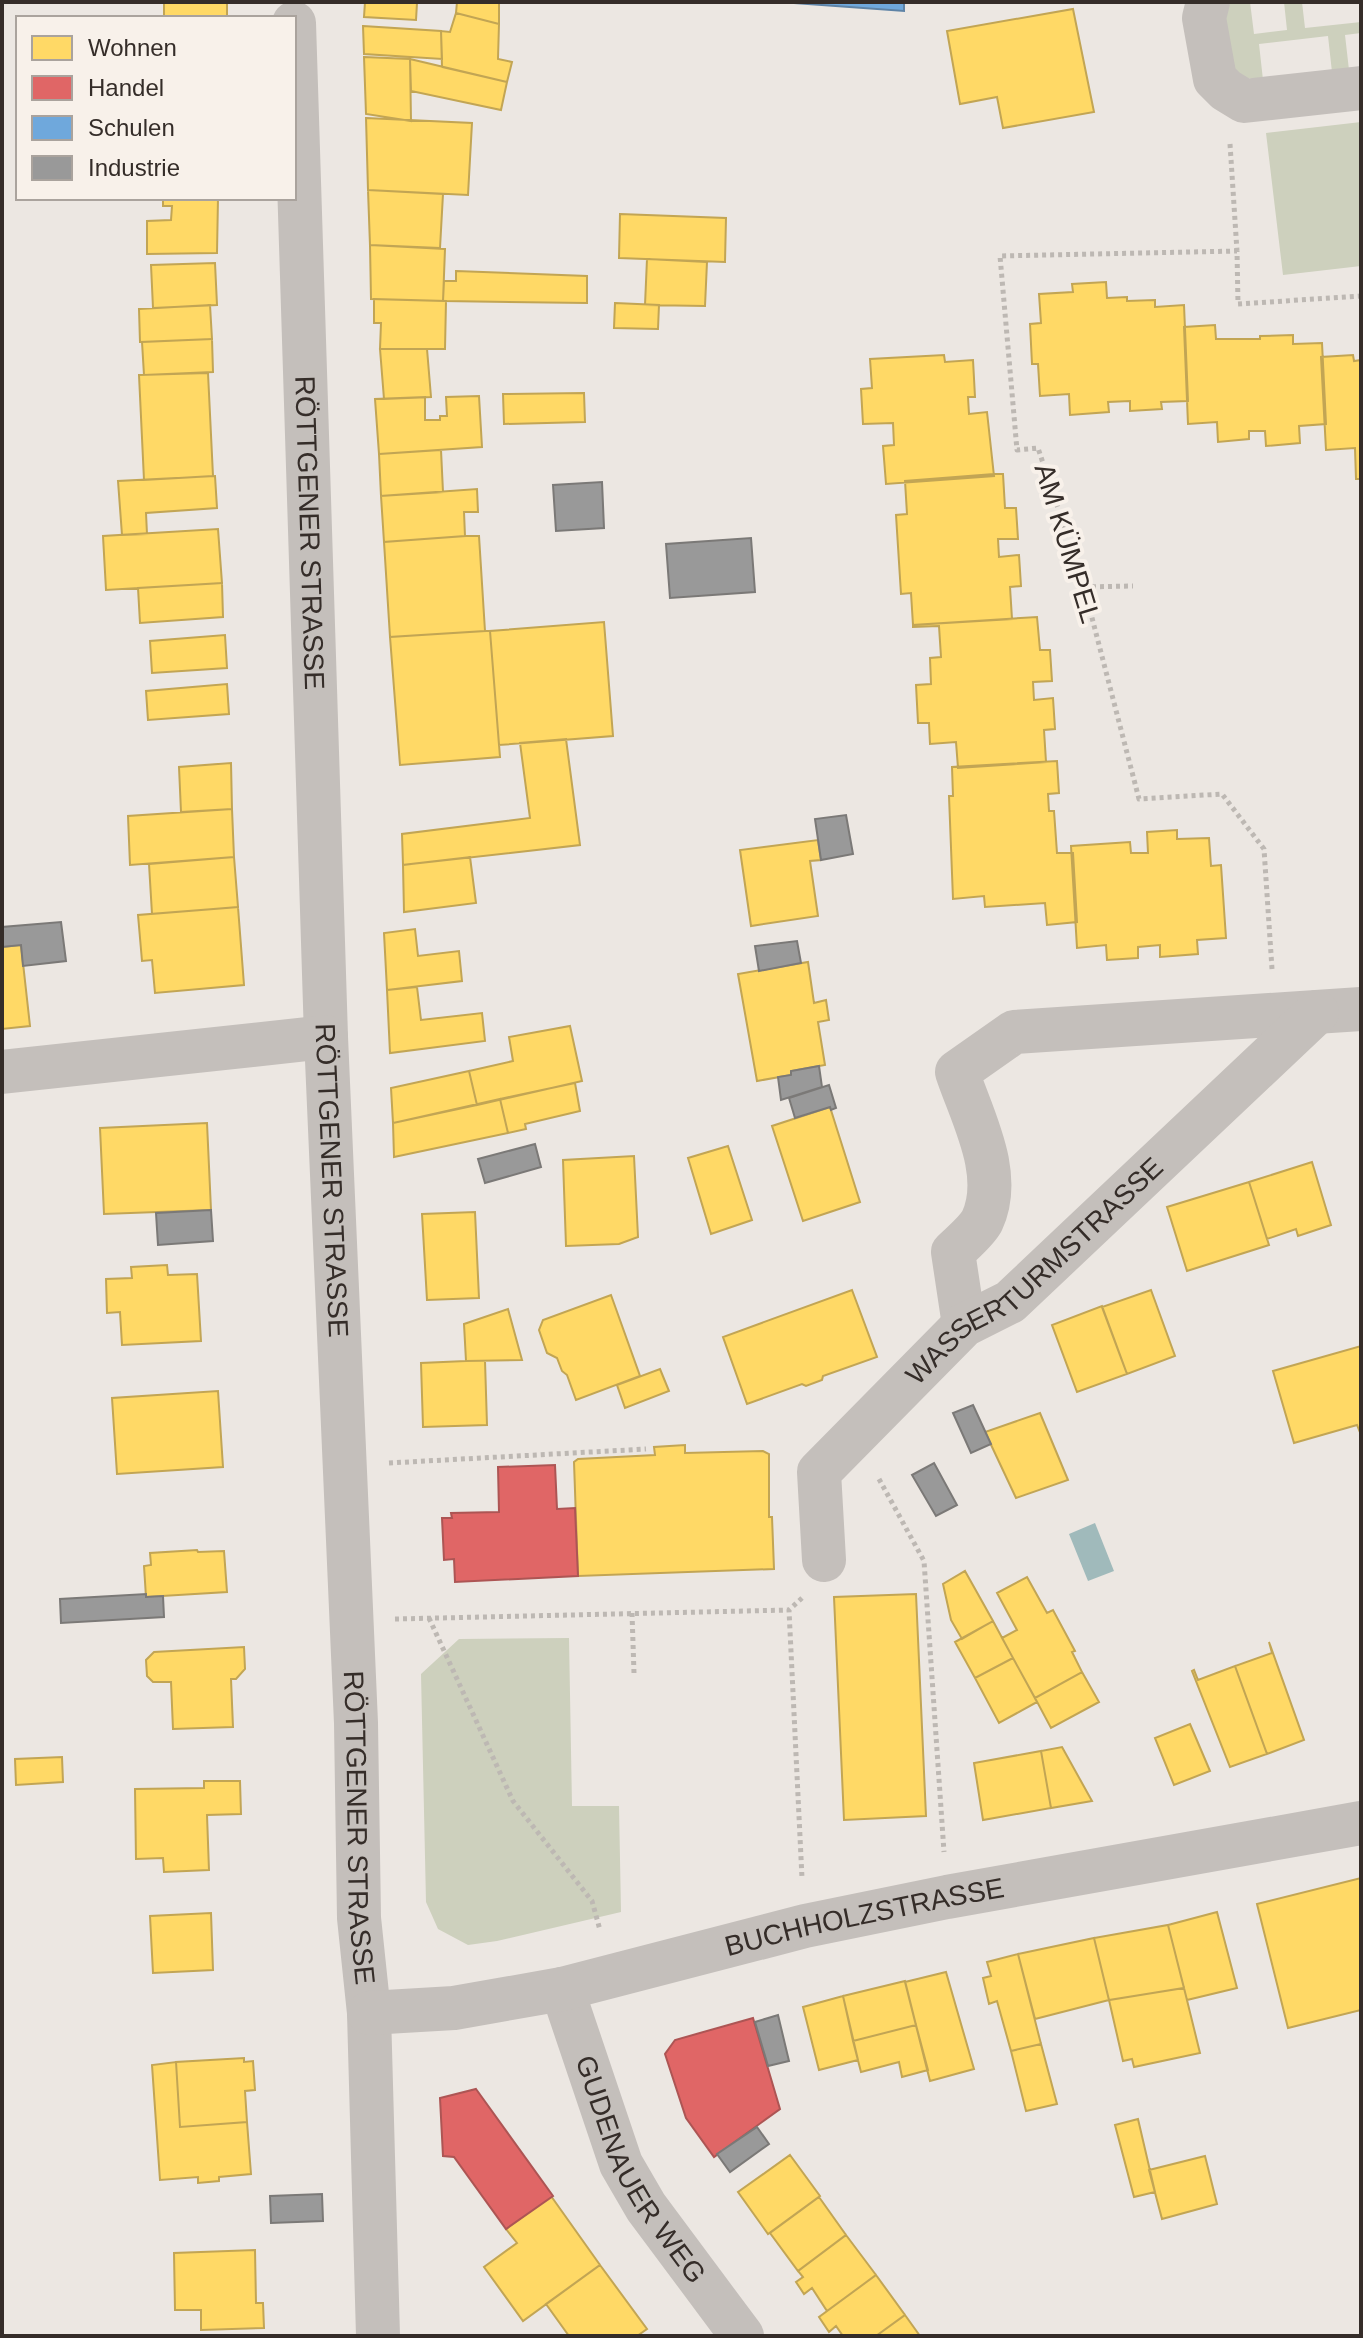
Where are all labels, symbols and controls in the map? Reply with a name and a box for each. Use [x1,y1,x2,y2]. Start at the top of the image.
legend [16,16,296,200]
text: Wohnen [88,34,177,61]
text: Handel [88,74,164,101]
text: Schulen [88,114,175,141]
text: Industrie [88,154,180,181]
street label: RÖTTGENER STRASSE [289,375,330,690]
street label: AM KÜMPEL [1029,460,1106,627]
street label: RÖTTGENER STRASSE [310,1023,354,1338]
street label: WASSERTURMSTRASSE [900,1151,1169,1391]
street label: RÖTTGENER STRASSE [338,1670,381,1986]
street label: BUCHHOLZSTRASSE [722,1872,1007,1962]
street label: GUDENAUER WEG [570,2052,712,2289]

